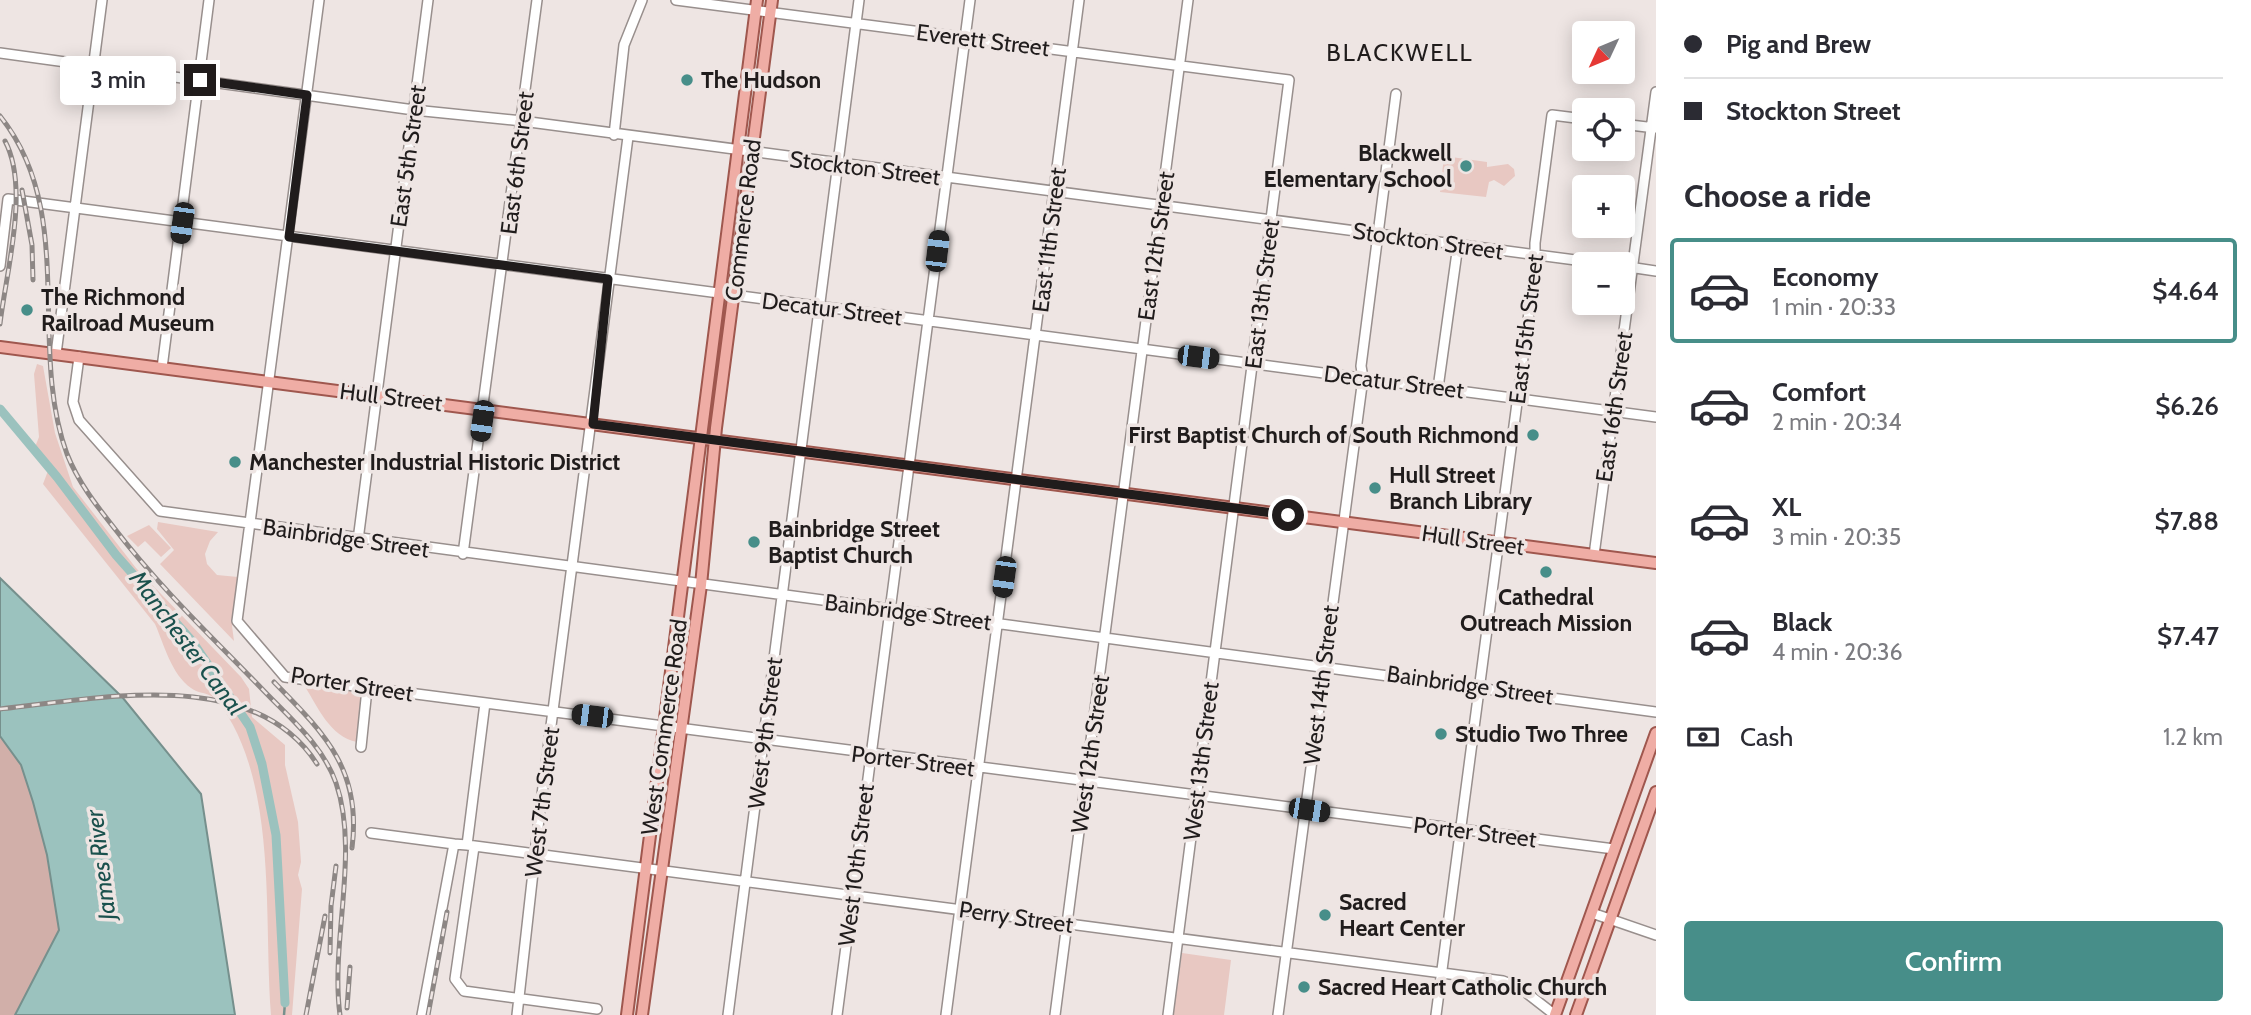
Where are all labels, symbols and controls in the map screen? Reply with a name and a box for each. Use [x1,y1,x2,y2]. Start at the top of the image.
street label: Everett Street [915,18,1051,62]
north arrow [1572,21,1634,84]
map controls [1572,21,1635,315]
text: Pig and Brew [1726,28,1871,60]
district label: BLACKWELL [1326,38,1474,67]
callout: 3 min [60,56,176,104]
route end [184,64,216,96]
text: 3 min [90,66,146,94]
place label: The Hudson [701,66,821,94]
marker: The Hudson [679,72,695,88]
street label: East 5th Street [384,83,432,229]
street label: East 6th Street [494,90,540,236]
text: Stockton Street [1726,95,1901,127]
button: locate [1572,98,1635,161]
street label: Commerce Road [719,138,767,302]
place label: Blackwell Elementary School [1264,139,1452,193]
street label: Stockton Street [788,145,942,191]
marker: Blackwell Elementary School [1458,158,1474,174]
street label: East 11th Street [1026,166,1072,314]
street label: East 12th Street [1132,169,1180,322]
button: + [1572,175,1635,238]
text: Choose a ride [1684,176,1871,215]
car [169,201,196,245]
street label: East 13th Street [1239,217,1285,370]
street label: Stockton Street [1351,217,1505,265]
car [925,229,950,273]
street label: East 15th Street [1503,252,1549,405]
button: − [1572,252,1635,315]
icon: car [1688,259,1751,322]
text: Economy [1772,261,1878,293]
text: $4.64 [2152,275,2219,307]
place label: The Richmond Railroad Museum [41,283,214,337]
street label: Decatur Street [760,287,904,332]
text: 1 min · 20:33 [1772,293,1896,321]
marker: The Richmond Railroad Museum [19,302,35,318]
street label: East 16th Street [1590,330,1638,484]
car [1176,344,1221,370]
street label: Decatur Street [1322,360,1466,405]
icon: car [1688,374,1751,437]
text: Comfort [1772,376,1866,408]
street label: Hull Street [338,377,444,417]
text: $6.26 [2155,390,2219,422]
car [469,399,496,443]
text: 2 min · 20:34 [1772,408,1902,436]
place label: First Baptist Church of South Richmond [1128,421,1519,449]
marker: First Baptist Church of South Richmond [1525,427,1541,443]
place label: Manchester Industrial Historic District [249,448,620,476]
marker: Manchester Industrial Historic District [227,454,243,470]
place label: Hull Street Branch Library [1389,461,1533,515]
marker: Hull Street Branch Library [1367,480,1383,496]
icon: car [1688,489,1751,552]
text: XL [1772,491,1801,523]
route start [1272,499,1304,531]
text: $7.88 [2155,505,2219,537]
street label: Bainbridge Street [261,512,431,564]
place label: Bainbridge Street Baptist Church [768,515,940,569]
street label: Hull Street [1420,519,1526,561]
text: 3 min · 20:35 [1772,523,1901,551]
marker: Bainbridge Street Baptist Church [746,534,762,550]
car [991,555,1018,599]
water label: Manchester Canal [123,564,251,721]
marker: Cathedral Outreach Mission [1538,564,1554,580]
place label: Cathedral Outreach Mission [1460,583,1632,637]
street label: Bainbridge Street [823,588,993,636]
street label: West 14th Street [1297,603,1345,766]
icon: car [1688,604,1751,667]
text: Black [1772,606,1832,638]
street label: West Commerce Road [635,617,693,837]
text: $7.47 [2157,620,2219,652]
text: 4 min · 20:36 [1772,638,1903,666]
street label: West 9th Street [742,655,788,810]
street label: Bainbridge Street [1385,659,1555,711]
street label: Porter Street [289,660,416,708]
street label: West 12th Street [1065,673,1115,835]
street label: West 13th Street [1177,680,1225,842]
car [570,703,615,729]
icon: cash [1684,718,1722,756]
place label: Studio Two Three [1455,720,1628,748]
text: Cash [1740,721,1793,753]
text: 1.2 km [2163,723,2223,751]
street label: West 7th Street [519,725,565,879]
marker: Studio Two Three [1433,726,1449,742]
street label: Porter Street [850,740,976,782]
street label: West 10th Street [832,782,880,948]
car [1287,796,1332,824]
water label: James River [79,807,122,924]
street label: Porter Street [1412,811,1538,853]
place label: Sacred Heart Center [1339,888,1465,942]
street label: Perry Street [957,895,1075,939]
marker: Sacred Heart Center [1317,907,1333,923]
button: Confirm [1684,921,2223,1001]
place label: Sacred Heart Catholic Church [1318,973,1607,1001]
marker: Sacred Heart Catholic Church [1296,979,1312,995]

